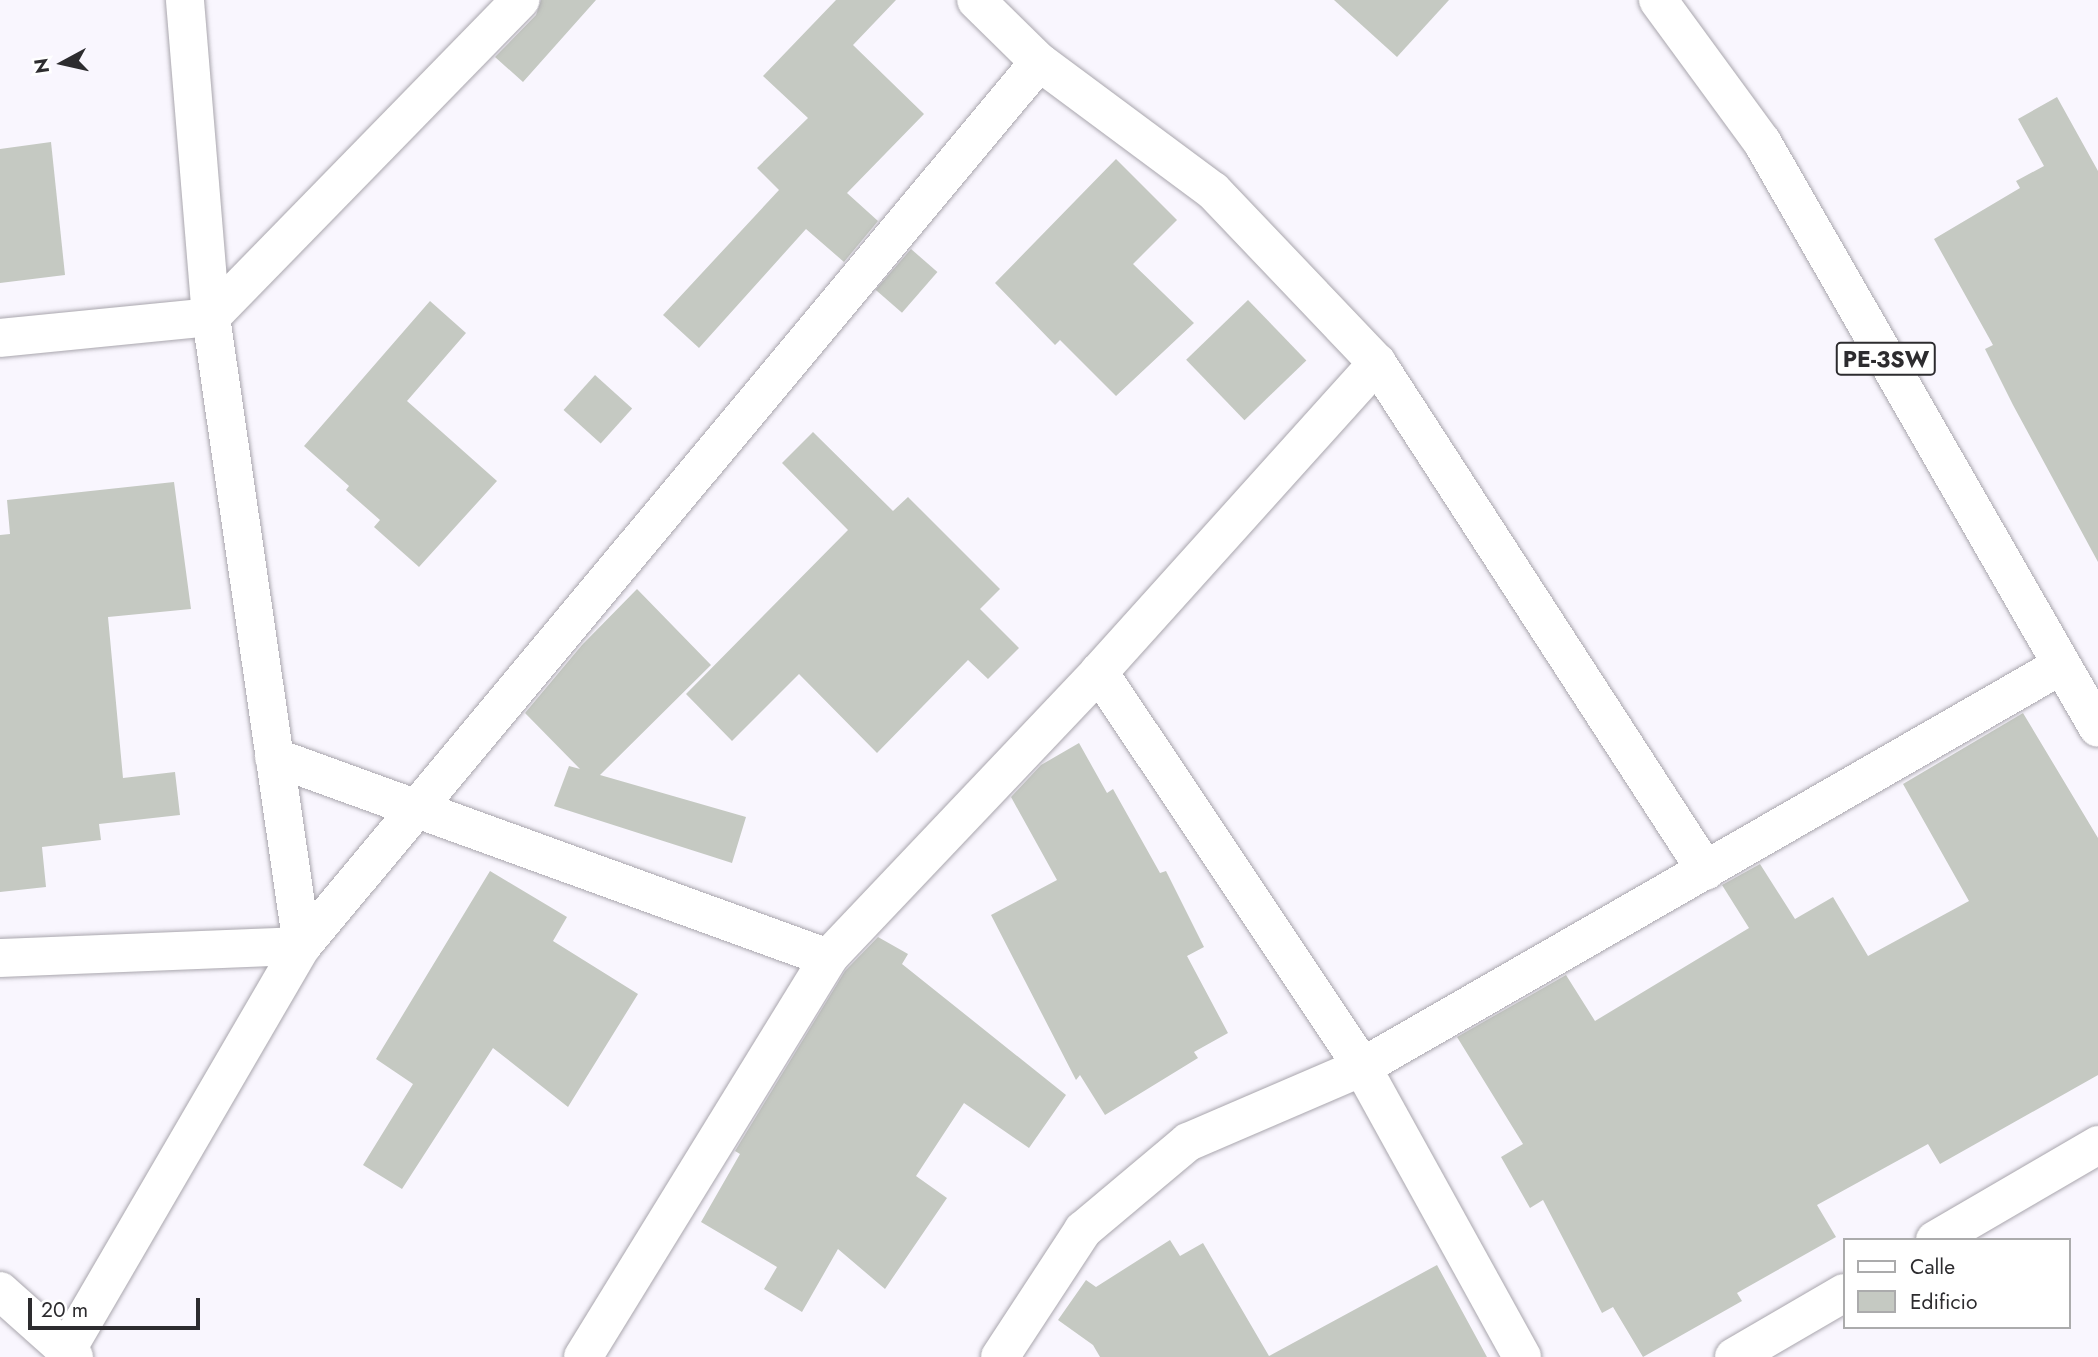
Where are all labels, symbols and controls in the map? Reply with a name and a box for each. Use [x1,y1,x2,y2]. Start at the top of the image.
north arrow [28,28,98,98]
text: N [27,57,56,75]
road number: PE-3SW [1835,340,1937,378]
legend [1842,1238,2070,1329]
text: Calle [1910,1252,1955,1282]
scale bar [32,1284,203,1328]
text: Edificio [1910,1287,1977,1317]
text: 20 m [41,1295,88,1325]

